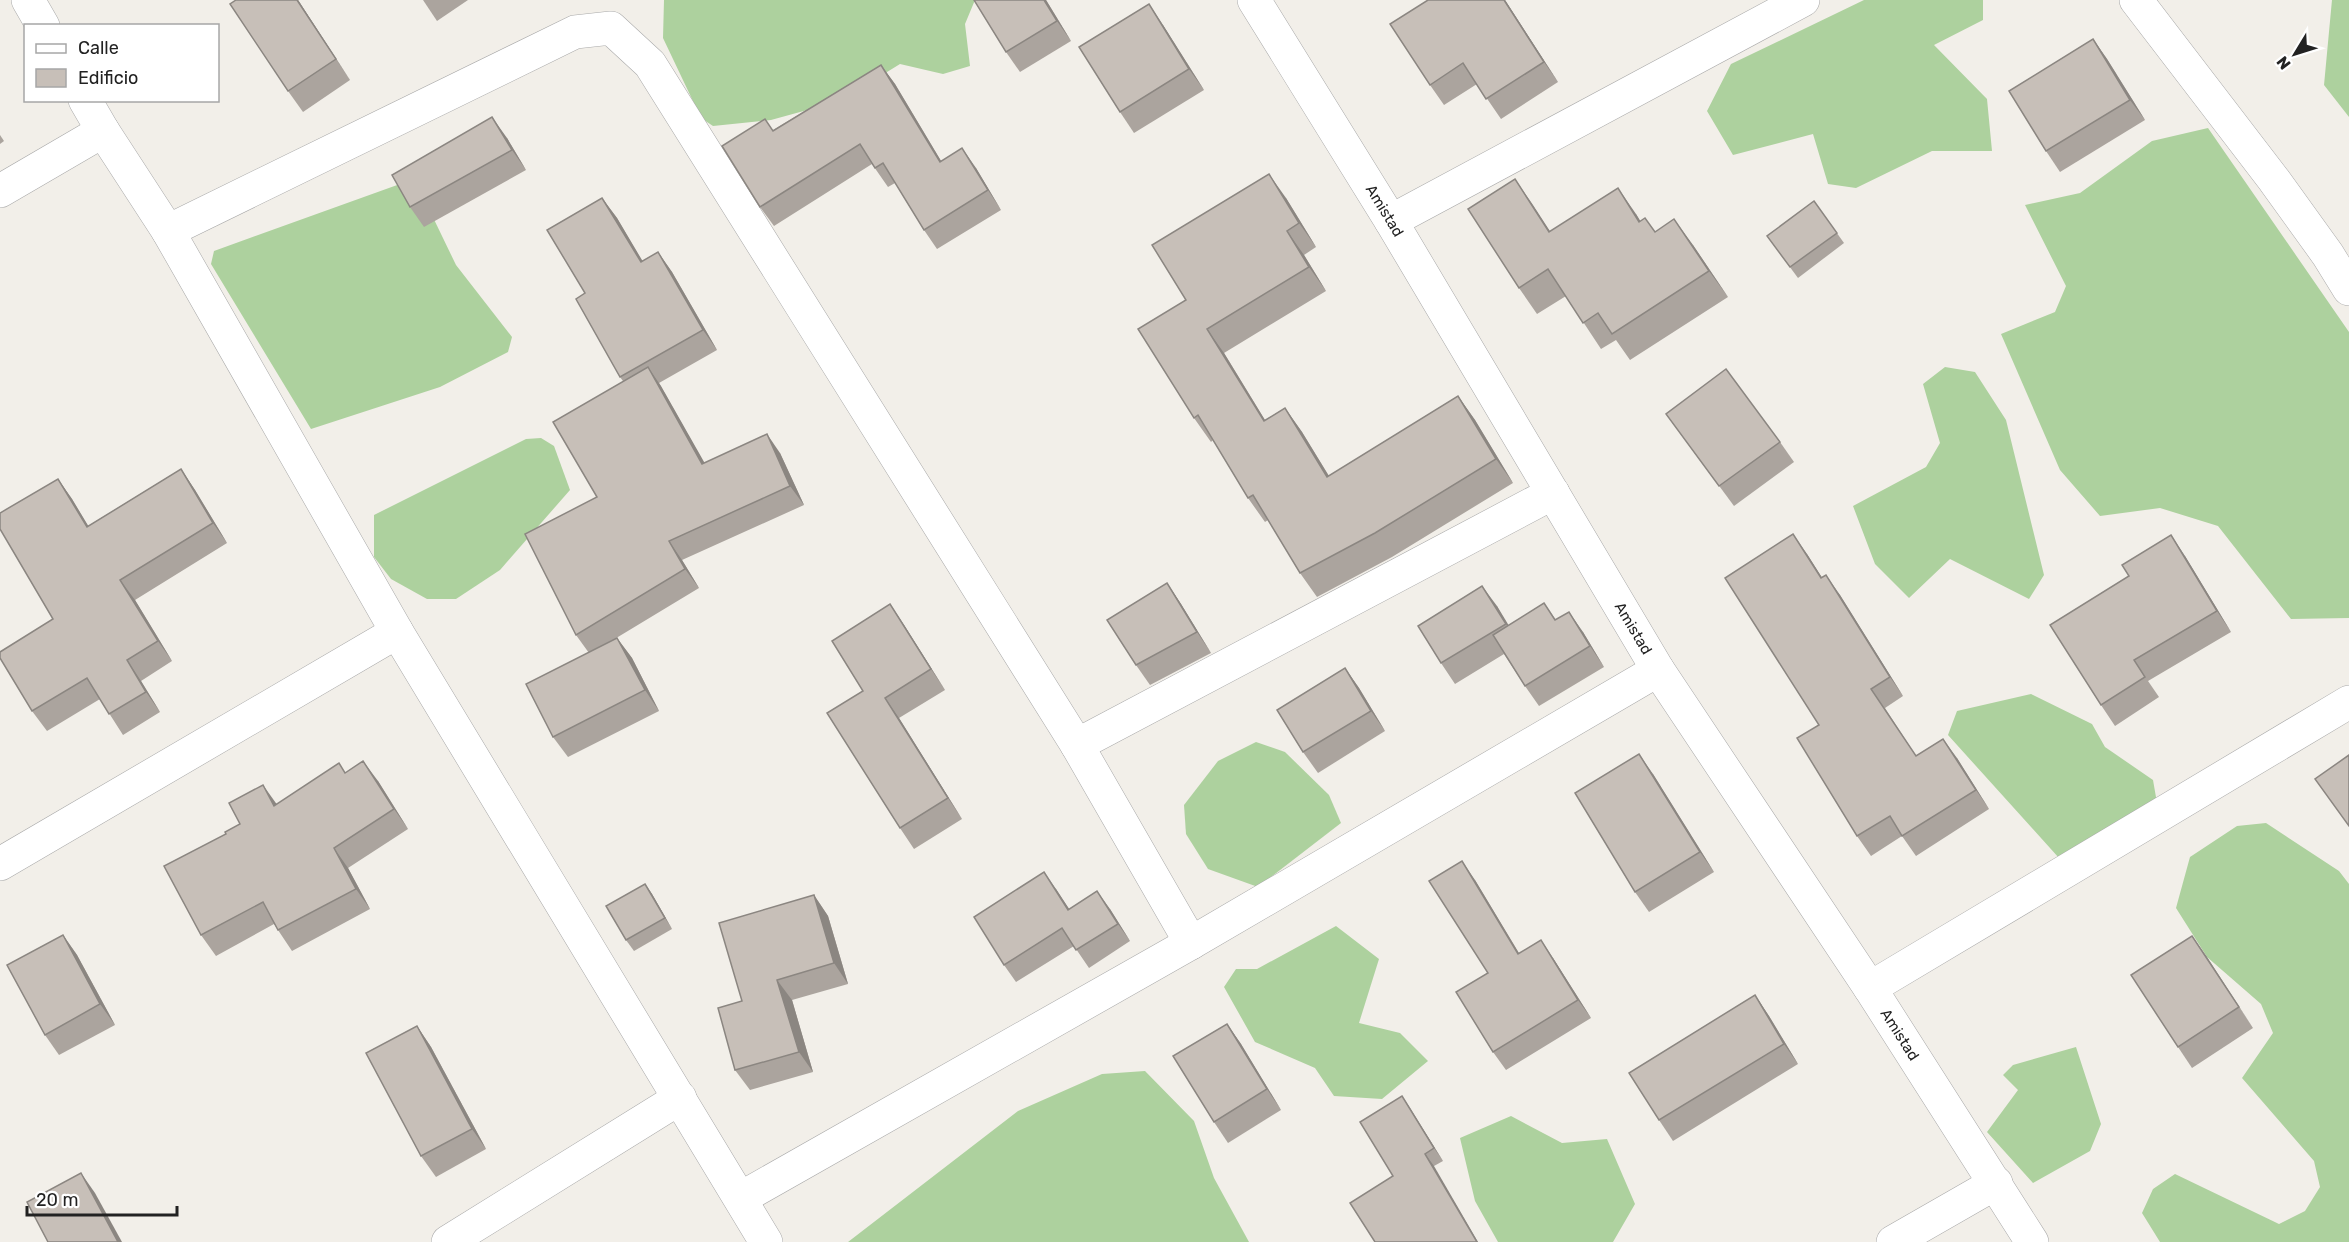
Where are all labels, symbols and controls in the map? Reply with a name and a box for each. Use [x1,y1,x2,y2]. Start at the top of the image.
legend [24,24,219,102]
north arrow [2265,24,2325,84]
text: Calle [78,37,119,59]
text: N [2273,53,2295,73]
text: Edificio [78,67,138,89]
street label: Amistad [1362,181,1407,240]
street label: Amistad [1611,599,1656,658]
street label: Amistad [1877,1006,1923,1064]
scale bar [27,1179,177,1217]
text: 20 m [36,1189,78,1211]

